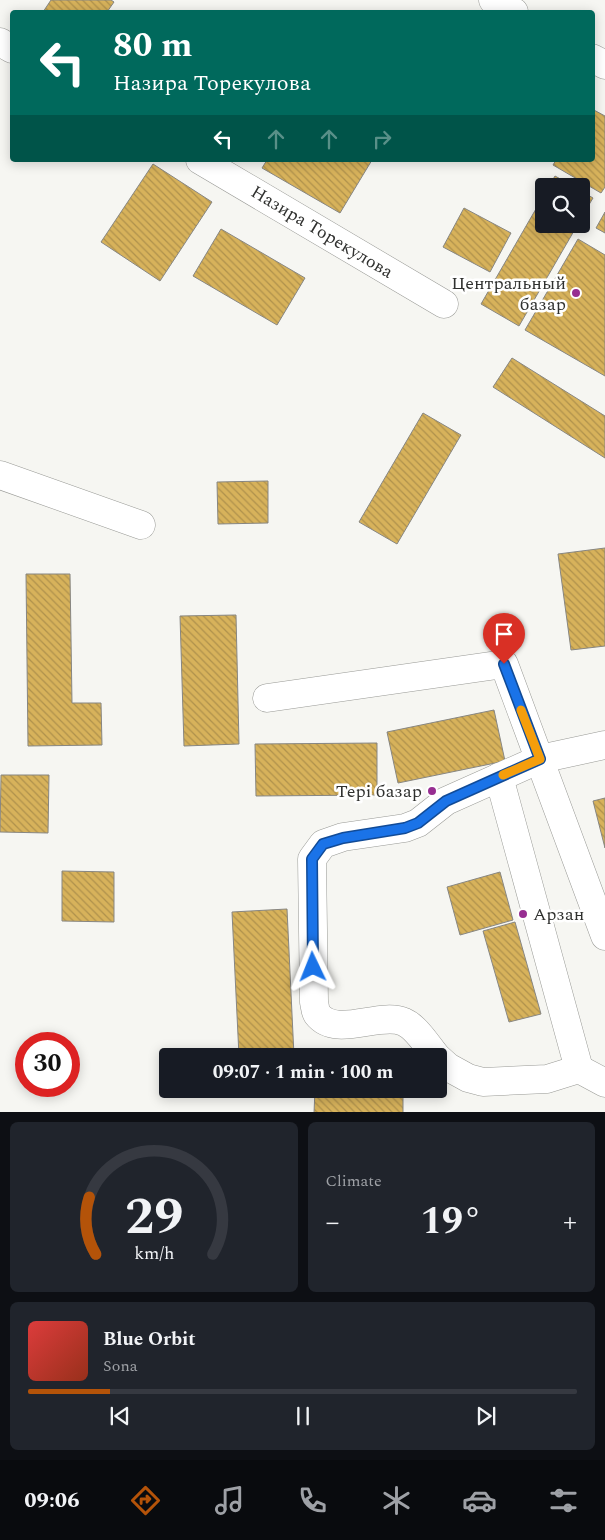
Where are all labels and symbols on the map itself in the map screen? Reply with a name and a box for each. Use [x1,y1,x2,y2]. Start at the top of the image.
street label: Назира Торекулова [246,179,399,285]
place label: Центральный базар [451,270,566,318]
marker: Центральный базар [570,287,582,299]
pin [483,613,525,664]
place label: Тері базар [336,778,422,805]
marker: Тері базар [426,785,438,797]
place label: Арзан [533,901,585,928]
marker: Арзан [517,908,529,920]
position arrow [286,940,338,992]
speed limit sign: 30 [15,1032,80,1097]

